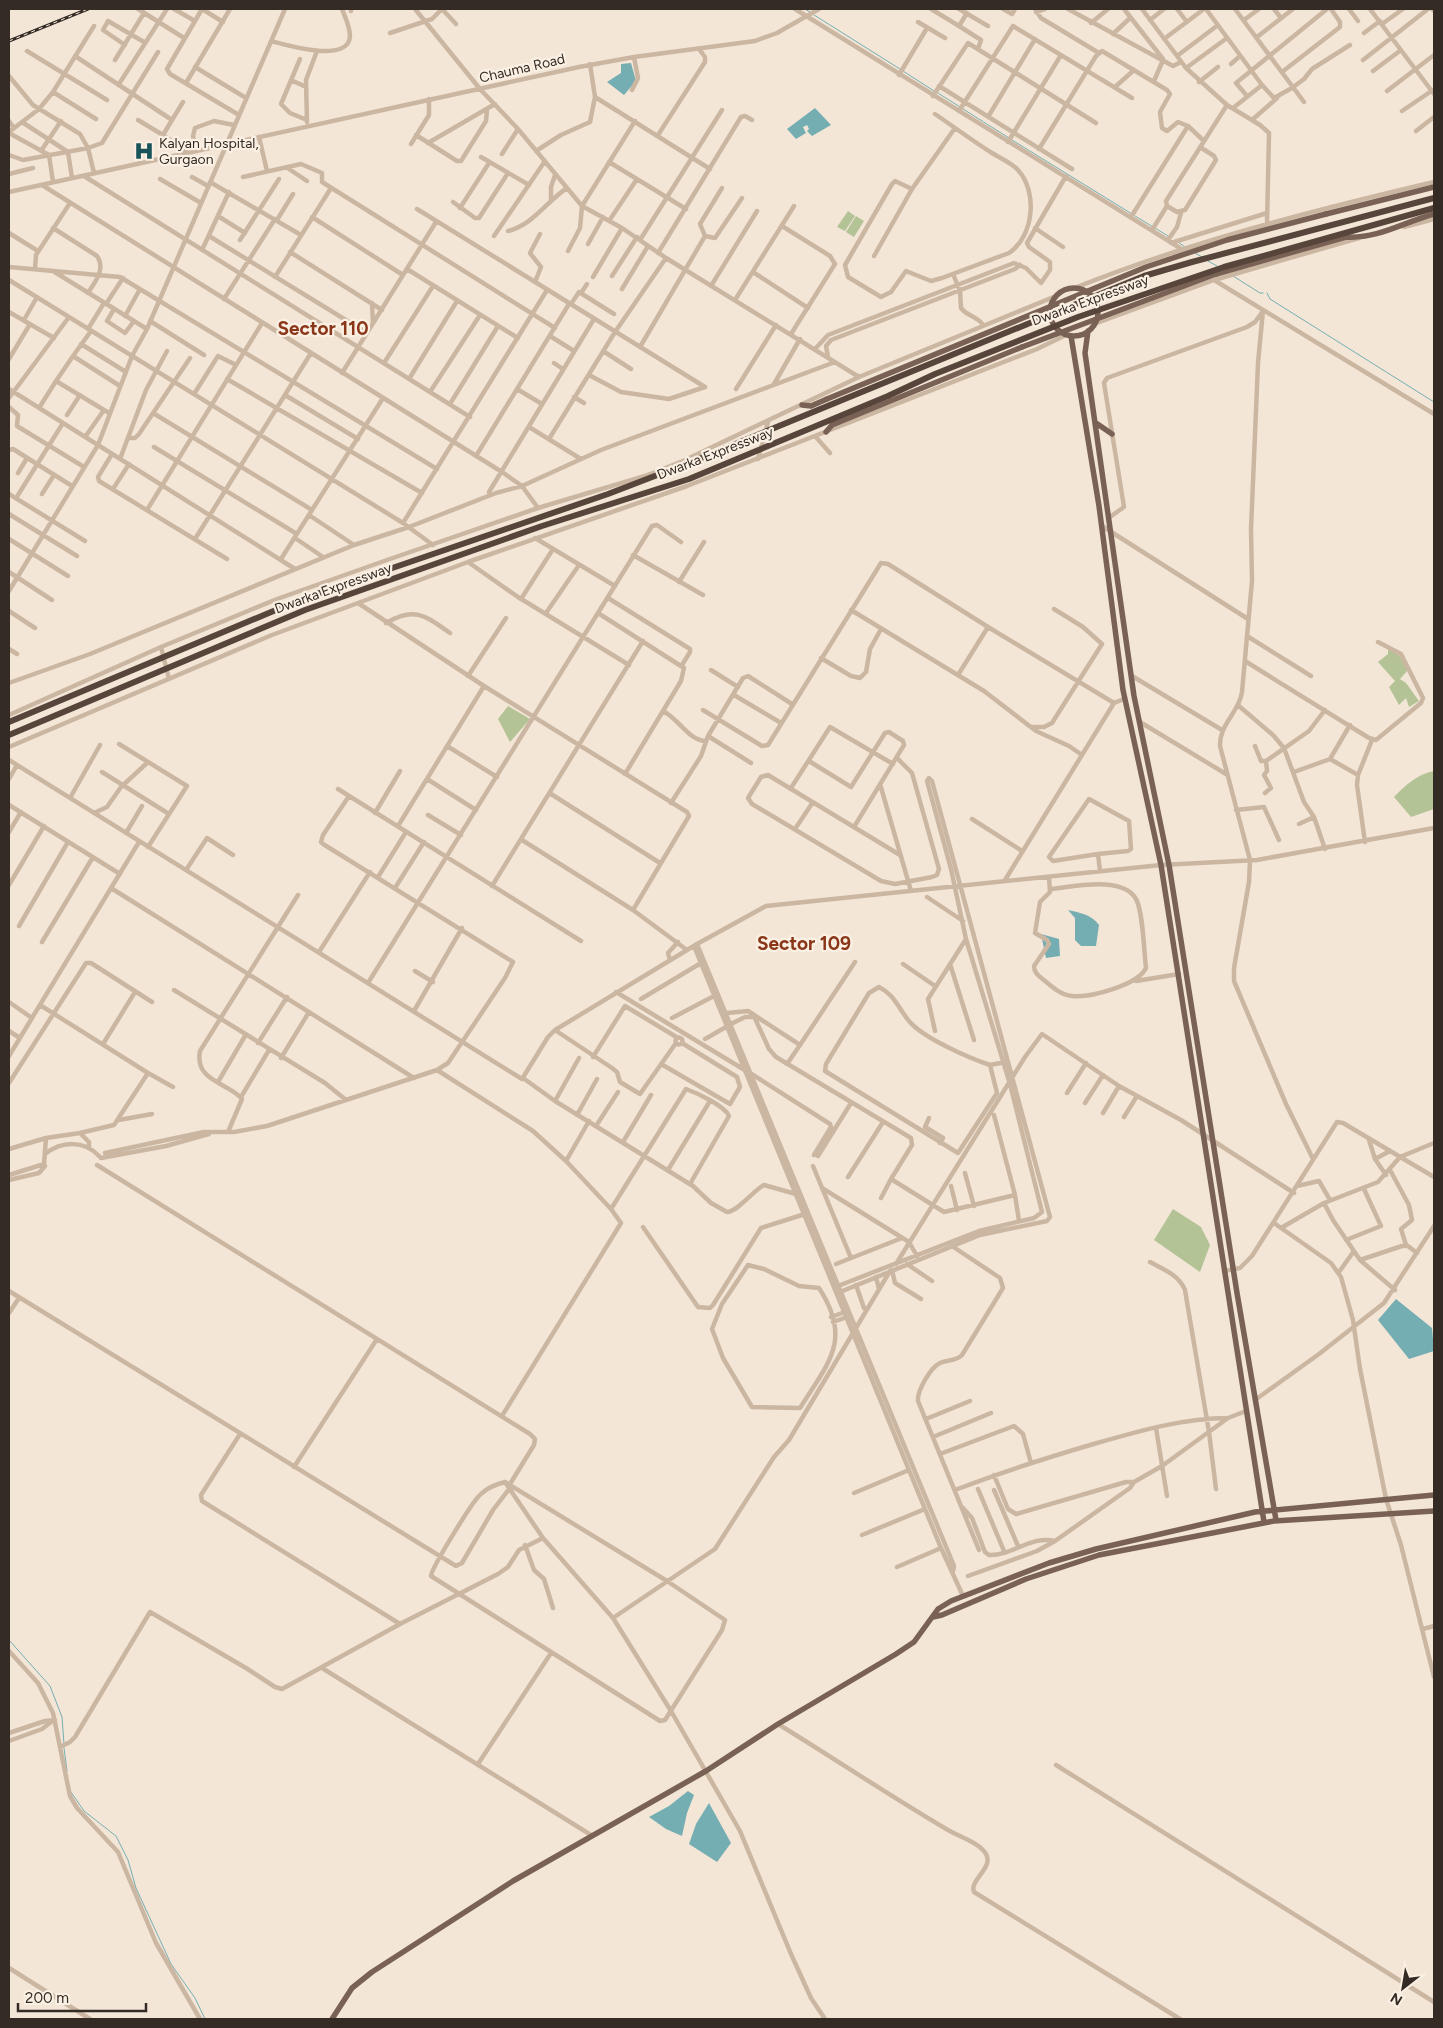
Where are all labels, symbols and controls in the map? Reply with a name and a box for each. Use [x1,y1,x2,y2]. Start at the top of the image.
street label: Chauma Road [478,50,567,87]
place label: Kalyan Hospital, Gurgaon [159,135,259,168]
hospital icon: Kalyan Hospital, Gurgaon [133,140,155,162]
street label: Dwarka Expressway [1029,271,1152,330]
district label: Sector 110 [277,317,369,340]
street label: Dwarka Expressway [655,423,776,484]
street label: Dwarka Expressway [272,559,395,618]
district label: Sector 109 [757,932,851,955]
north arrow [1378,1963,1428,2013]
scale bar [18,1980,145,2012]
text: 200 m [25,1989,69,2007]
text: N [1388,1989,1406,2009]

